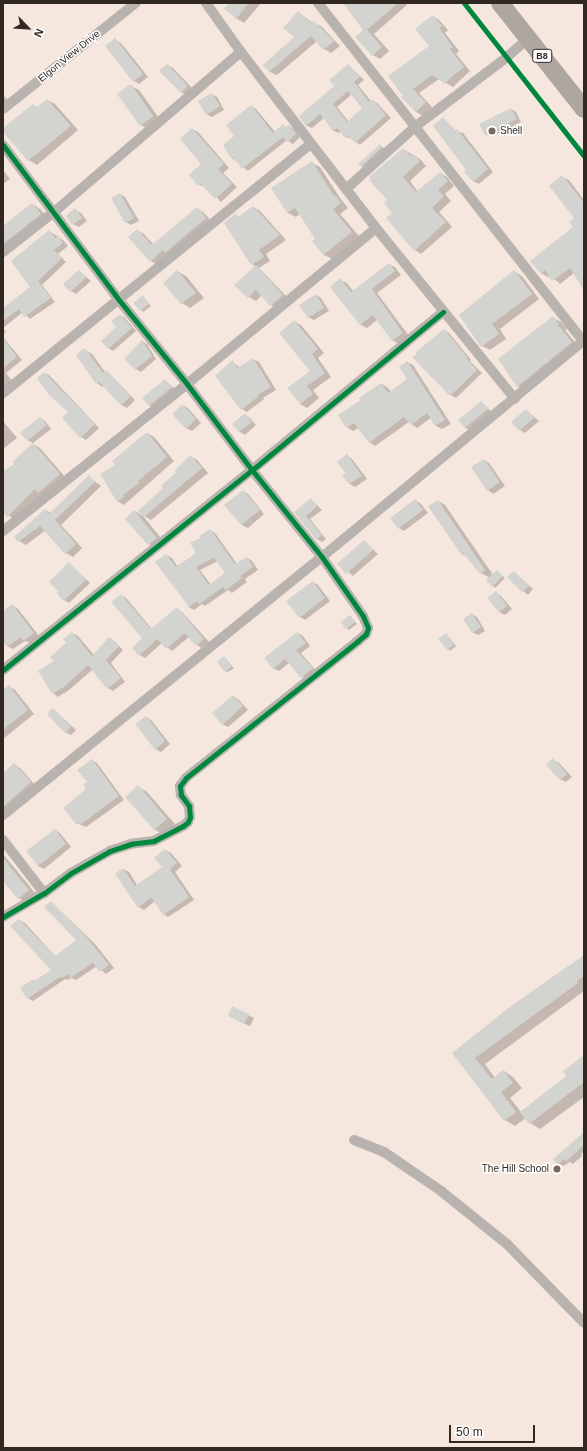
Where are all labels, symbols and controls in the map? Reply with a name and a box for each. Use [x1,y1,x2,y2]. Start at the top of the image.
north arrow [8,8,48,48]
text: N [32,27,46,39]
street label: Elgon View Drive [36,27,102,85]
road number: B8 [532,49,552,63]
place label: Shell [500,125,522,137]
marker: Shell [487,126,497,136]
place label: The Hill School [482,1163,549,1175]
marker: The Hill School [552,1164,562,1174]
scale bar [451,1417,537,1443]
text: 50 m [456,1425,483,1439]

